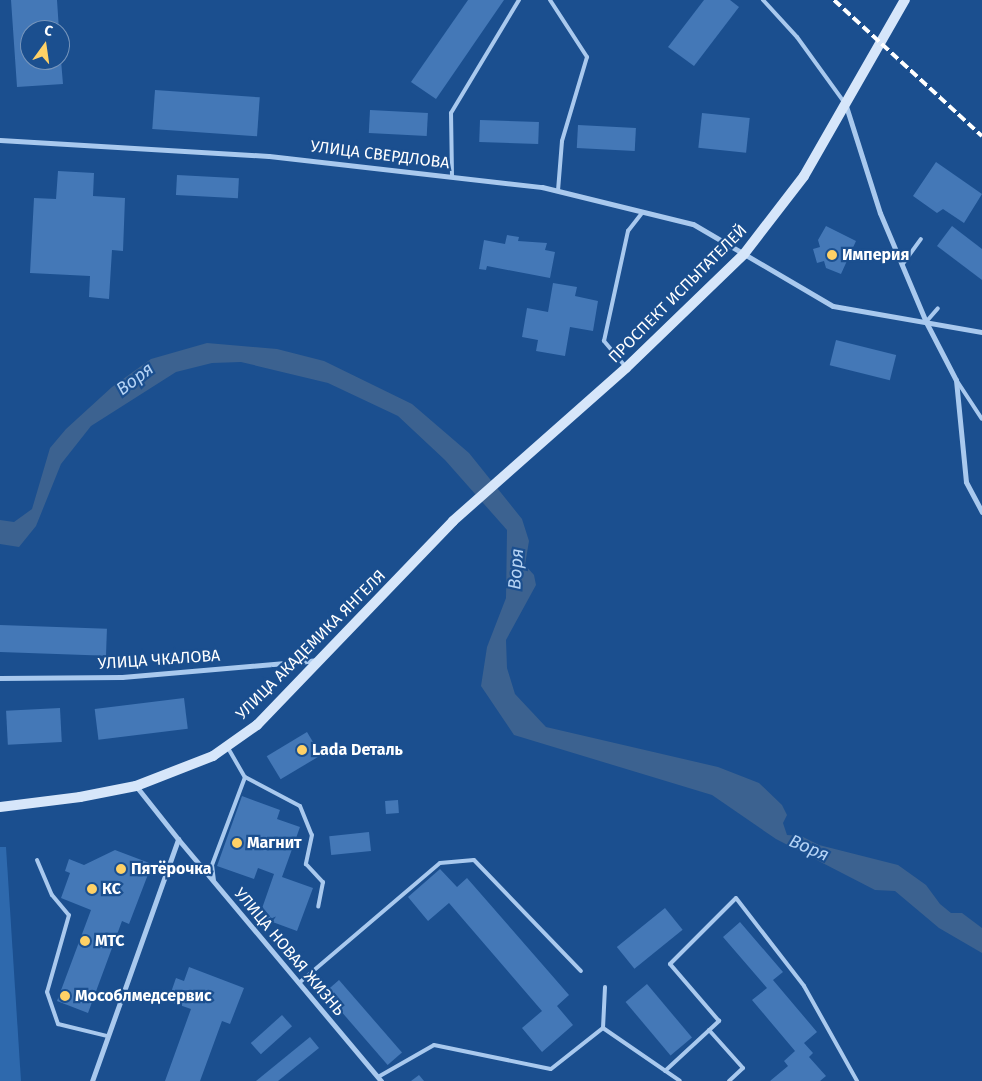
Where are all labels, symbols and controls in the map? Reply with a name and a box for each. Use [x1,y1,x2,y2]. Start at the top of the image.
north arrow [20,20,70,70]
text: С [43,22,54,40]
street label: УЛИЦА СВЕРДЛОВА [310,137,450,173]
street label: ПРОСПЕКТ ИСПЫТАТЕЛЕЙ [605,221,751,367]
place label: Империя [842,245,909,265]
marker: Империя [826,249,838,261]
water label: Воря [112,358,158,400]
water label: Воря [504,548,528,590]
street label: УЛИЦА АКАДЕМИКА ЯНГЕЛЯ [232,566,390,724]
street label: УЛИЦА ЧКАЛОВА [97,646,221,674]
place label: Lada Dеталь [312,740,403,760]
marker: Lada Dеталь [296,744,308,756]
water label: Воря [786,830,832,866]
place label: Магнит [247,833,302,853]
marker: Магнит [231,837,243,849]
place label: Пятёрочка [131,859,212,879]
marker: Пятёрочка [115,863,127,875]
place label: КС [102,879,121,899]
marker: КС [86,883,98,895]
street label: УЛИЦА НОВАЯ ЖИЗНЬ [230,884,348,1020]
place label: МТС [95,931,125,951]
marker: МТС [79,935,91,947]
place label: Мособлмедсервис [75,986,212,1006]
marker: Мособлмедсервис [59,990,71,1002]

